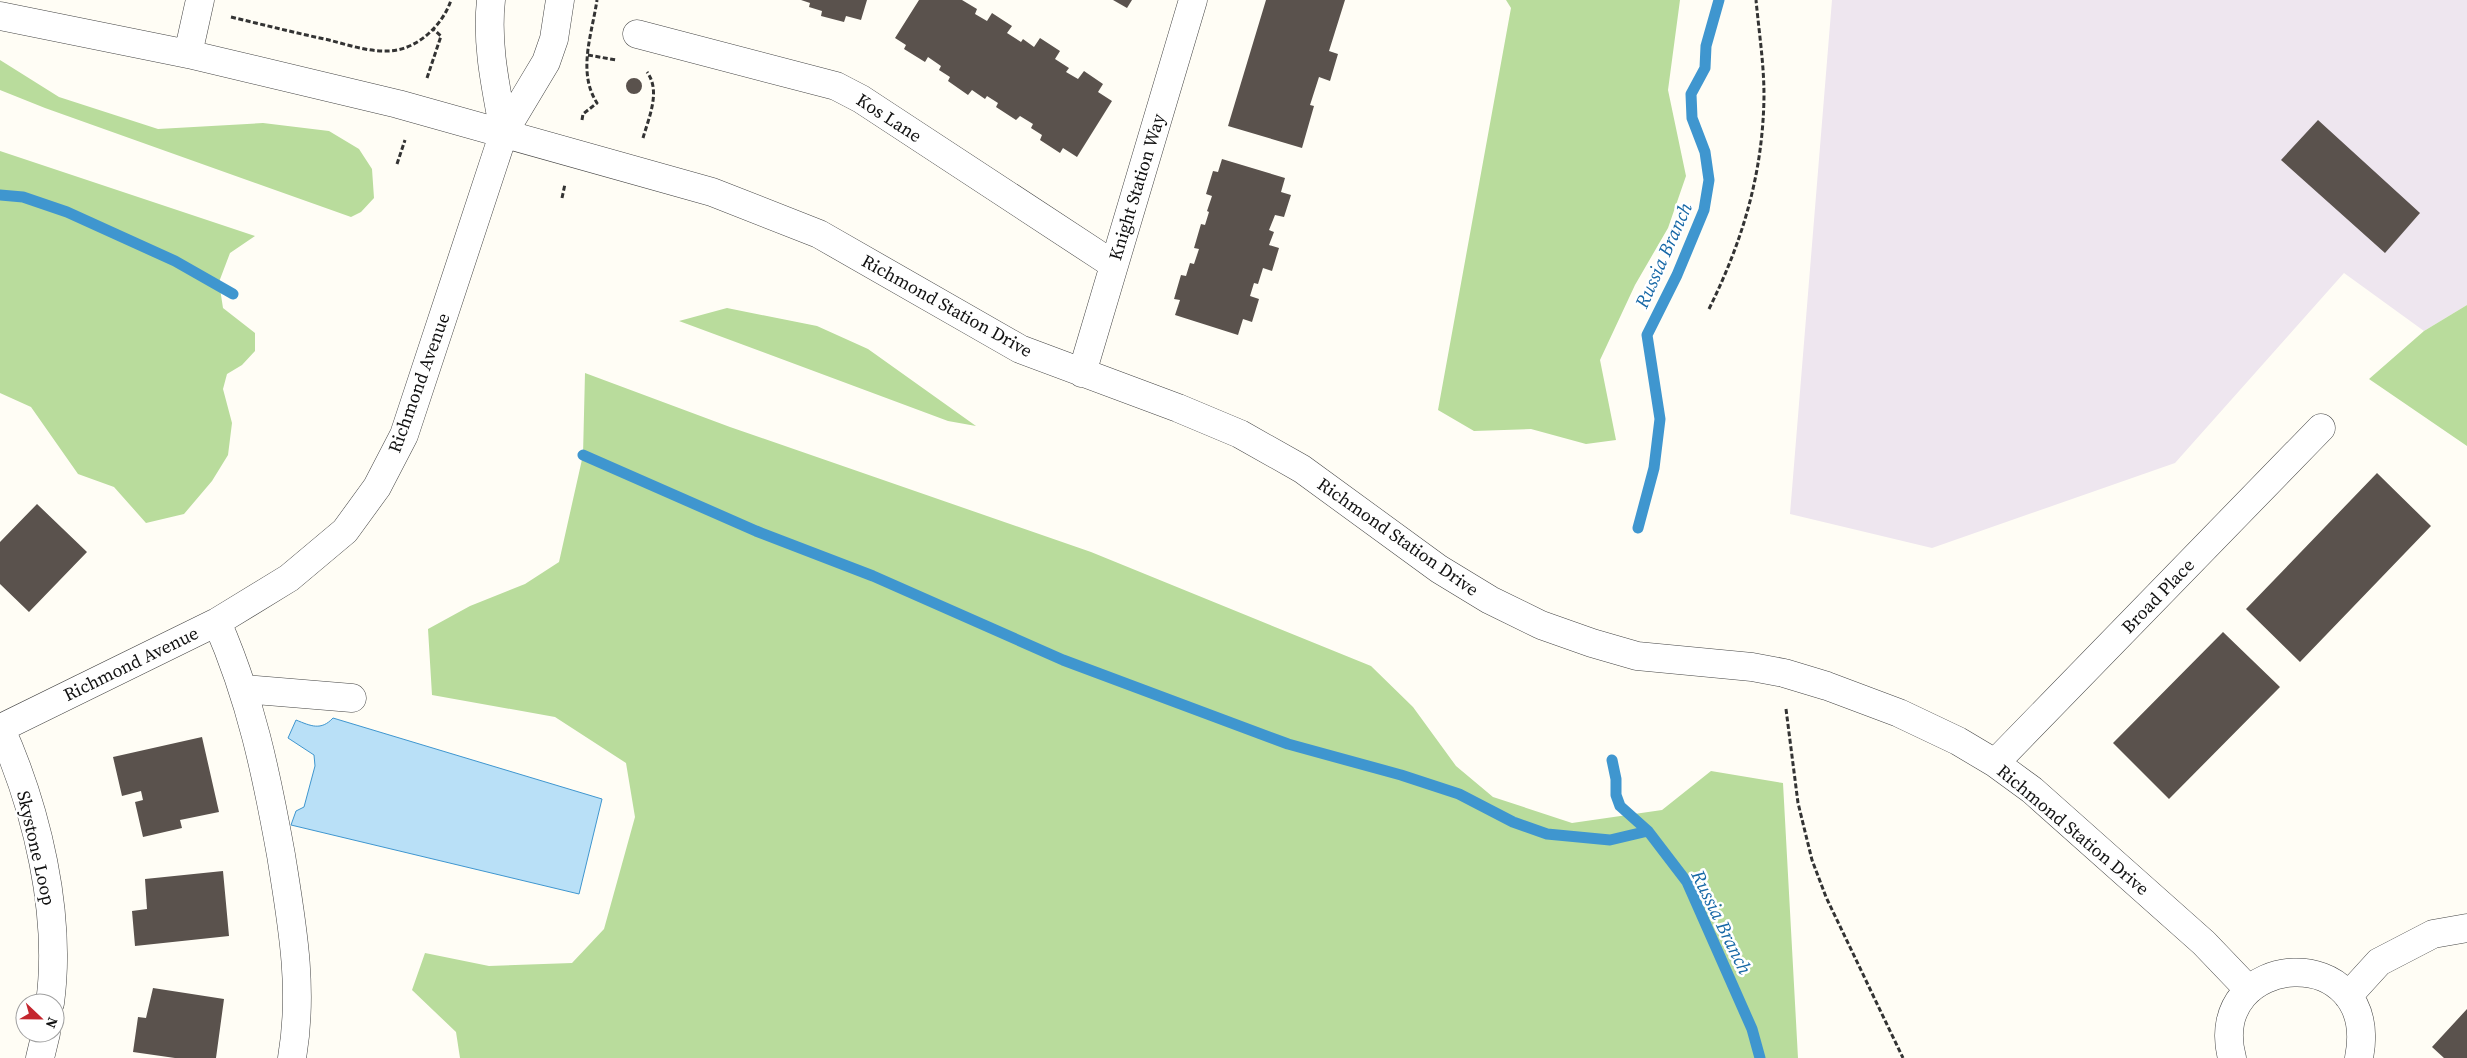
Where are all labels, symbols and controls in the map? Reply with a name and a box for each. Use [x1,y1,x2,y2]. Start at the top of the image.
street label: Kos Lane [852,87,927,148]
street label: Knight Station Way [1102,110,1171,263]
water label: Russia Branch [1628,198,1698,313]
street label: Richmond Station Drive [857,248,1037,363]
street label: Richmond Avenue [382,309,455,456]
street label: Richmond Station Drive [1313,471,1484,602]
street label: Broad Place [2116,553,2200,639]
street label: Richmond Avenue [59,620,202,707]
street label: Richmond Station Drive [1992,758,2155,901]
street label: Skystone Loop [11,788,62,907]
water label: Russia Branch [1685,865,1759,979]
north arrow [15,993,65,1043]
text: N [41,1014,63,1031]

